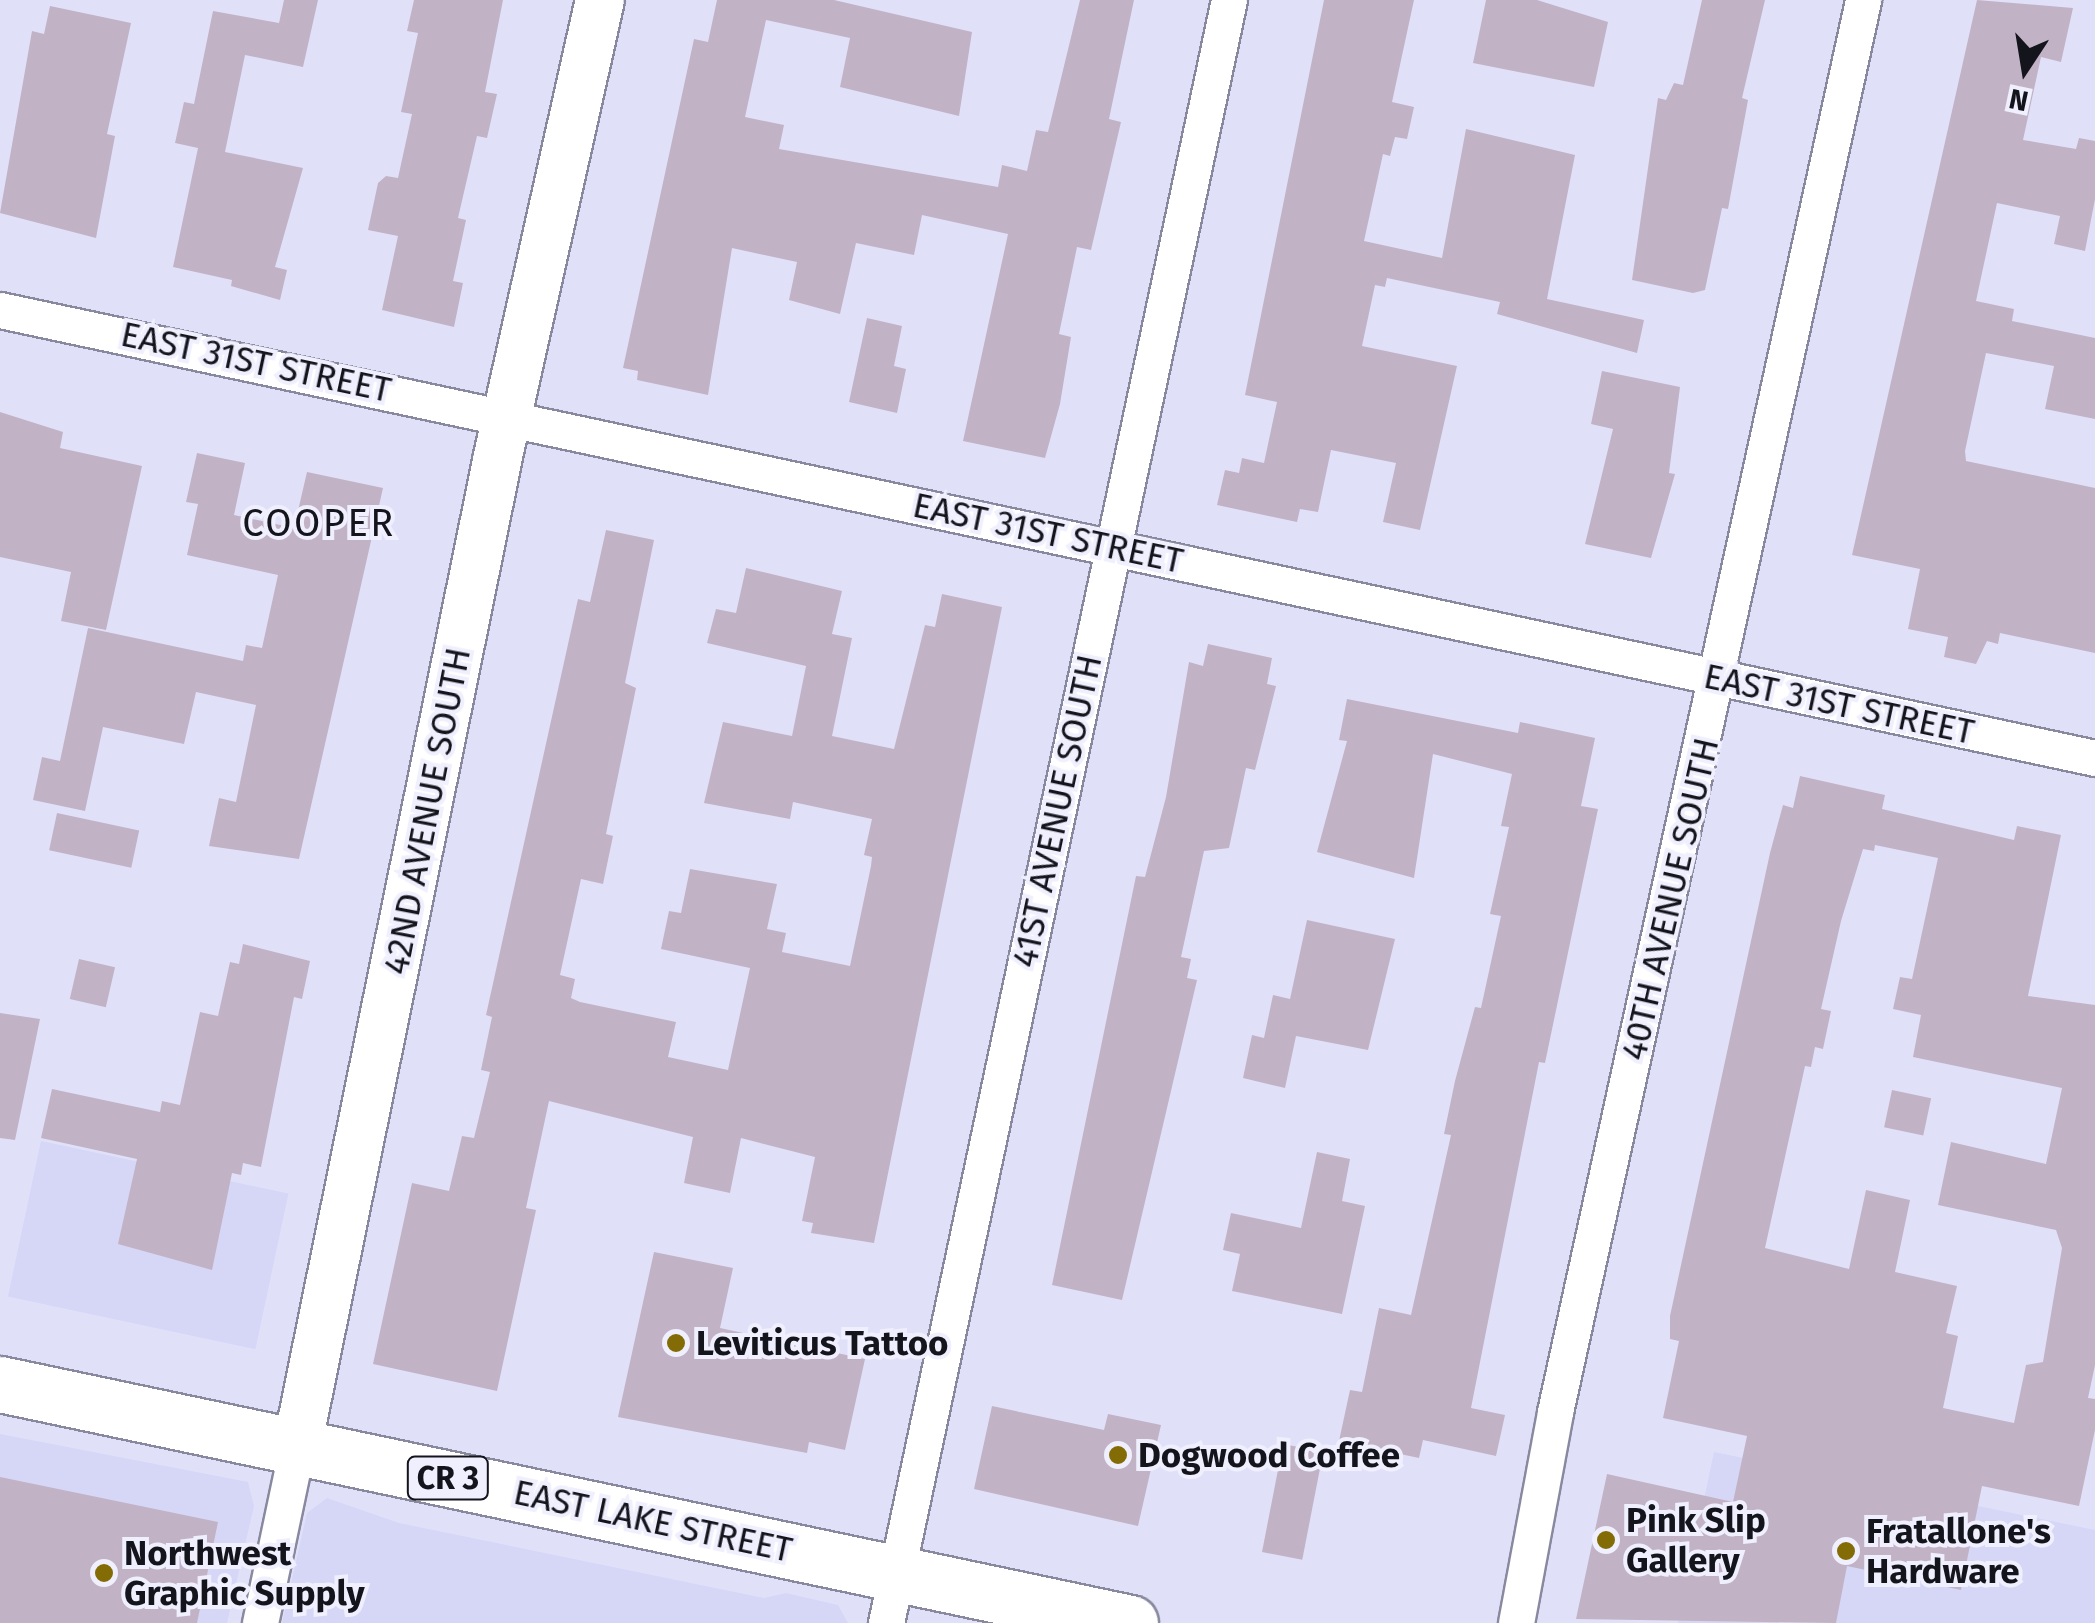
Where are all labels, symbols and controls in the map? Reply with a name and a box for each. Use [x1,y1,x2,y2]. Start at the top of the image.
north arrow [1975,20,2075,120]
text: N [2006,82,2031,118]
street label: EAST 31ST STREET [117,313,395,411]
street label: EAST 31ST STREET [909,484,1187,582]
district label: COOPER [242,501,396,547]
street label: 42ND AVENUE SOUTH [375,644,479,978]
street label: 41ST AVENUE SOUTH [1003,651,1111,971]
street label: EAST 31ST STREET [1700,655,1978,753]
street label: 40TH AVENUE SOUTH [1612,734,1728,1064]
place label: Leviticus Tattoo [696,1322,949,1364]
marker: Leviticus Tattoo [665,1332,687,1354]
place label: Dogwood Coffee [1138,1434,1400,1476]
marker: Dogwood Coffee [1107,1444,1129,1466]
road number: CR 3 [406,1451,490,1505]
street label: EAST LAKE STREET [510,1471,796,1571]
place label: Pink Slip Gallery [1626,1499,1766,1581]
place label: Fratallone's Hardware [1866,1510,2051,1592]
marker: Pink Slip Gallery [1595,1529,1617,1551]
place label: Northwest Graphic Supply [124,1532,365,1614]
marker: Fratallone's Hardware [1835,1540,1857,1562]
marker: Northwest Graphic Supply [93,1562,115,1584]

